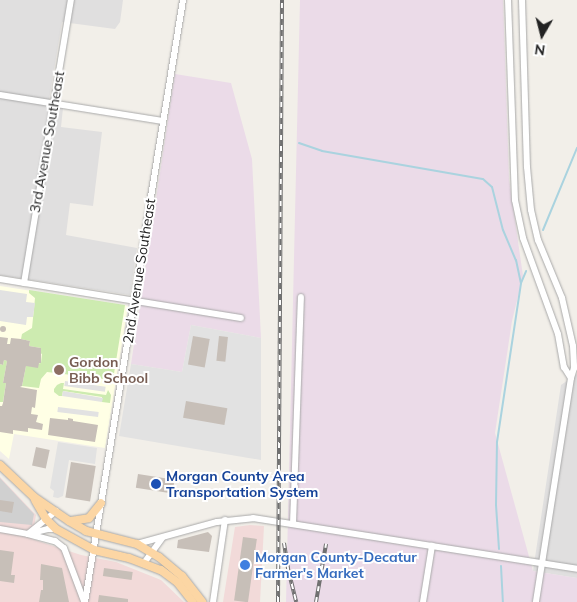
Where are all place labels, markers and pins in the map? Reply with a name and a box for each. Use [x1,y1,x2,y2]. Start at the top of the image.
place label: Gordon Bibb School [69,354,148,387]
marker: Gordon Bibb School [53,364,65,376]
place label: Morgan County Area Transportation System [166,468,318,501]
marker: Morgan County Area Transportation System [150,478,162,490]
place label: Morgan County-Decatur Farmer's Market [255,549,417,582]
marker: Morgan County-Decatur Farmer's Market [239,559,251,571]

